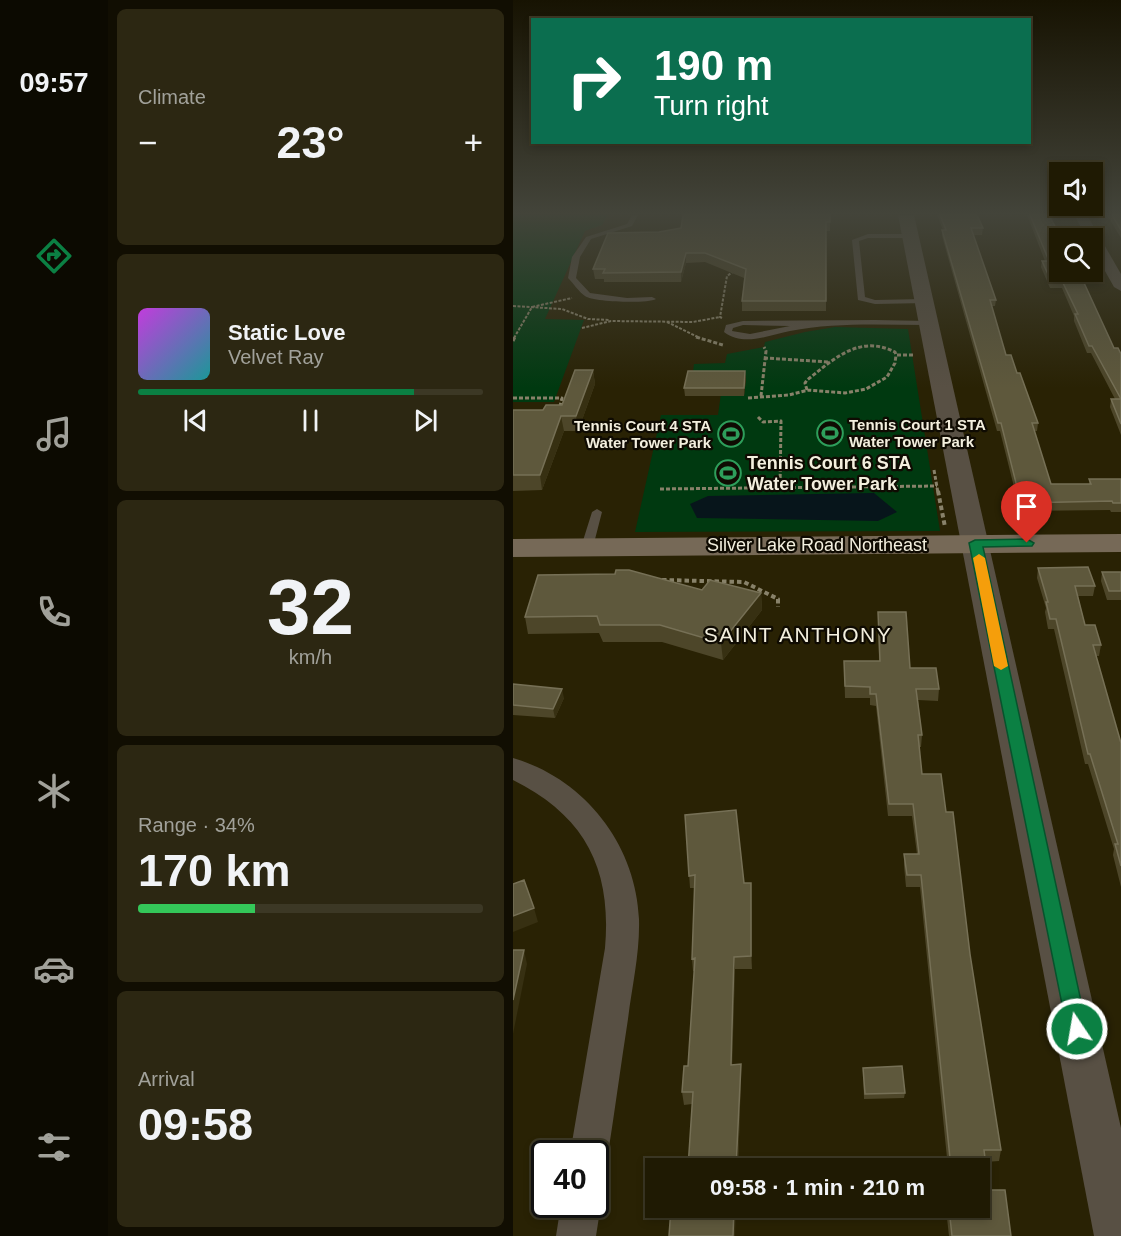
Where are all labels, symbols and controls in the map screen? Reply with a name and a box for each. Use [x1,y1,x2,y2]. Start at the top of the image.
icon: right [555,42,633,120]
text: 190 m [654,42,773,89]
text: 09:57 [19,68,89,98]
text: Climate [138,86,206,108]
text: Turn right [654,91,769,121]
text: 23° [276,117,345,168]
text: − [138,124,157,161]
text: + [464,124,483,161]
map controls [1049,162,1103,282]
button: sound [1049,162,1103,216]
button: search [1049,228,1103,282]
icon: directions [33,235,75,277]
text: Static Love [228,320,345,345]
text: Velvet Ray [228,346,324,368]
icon: previous [179,404,212,437]
icon: pause [294,404,327,437]
icon: next [409,404,442,437]
icon: music [33,413,75,455]
place label: Tennis Court 1 STA Water Tower Park [849,416,986,450]
place label: Tennis Court 4 STA Water Tower Park [574,417,712,451]
sports icon: Tennis Court 1 STA Water Tower Park [815,418,845,448]
sports icon: Tennis Court 4 STA Water Tower Park [716,419,746,449]
place label: Tennis Court 6 STA Water Tower Park [747,453,911,494]
sports icon: Tennis Court 6 STA Water Tower Park [713,458,743,488]
pin [1001,481,1052,543]
icon: arrive [1010,490,1043,523]
street label: Silver Lake Road Northeast [707,535,927,555]
text: 32 [267,563,354,651]
icon: phone [33,591,75,633]
district label: SAINT ANTHONY [704,623,892,646]
text: km/h [289,646,332,668]
icon: climate [33,770,75,812]
text: Range · 34% [138,814,255,836]
text: 170 km [138,845,291,896]
icon: car [33,948,75,990]
position arrow [1045,997,1109,1061]
text: Arrival [138,1068,195,1090]
text: 09:58 [138,1099,253,1150]
icon: filters [33,1126,75,1168]
speed limit sign: 40 [531,1140,609,1218]
text: 09:58 · 1 min · 210 m [710,1175,925,1200]

